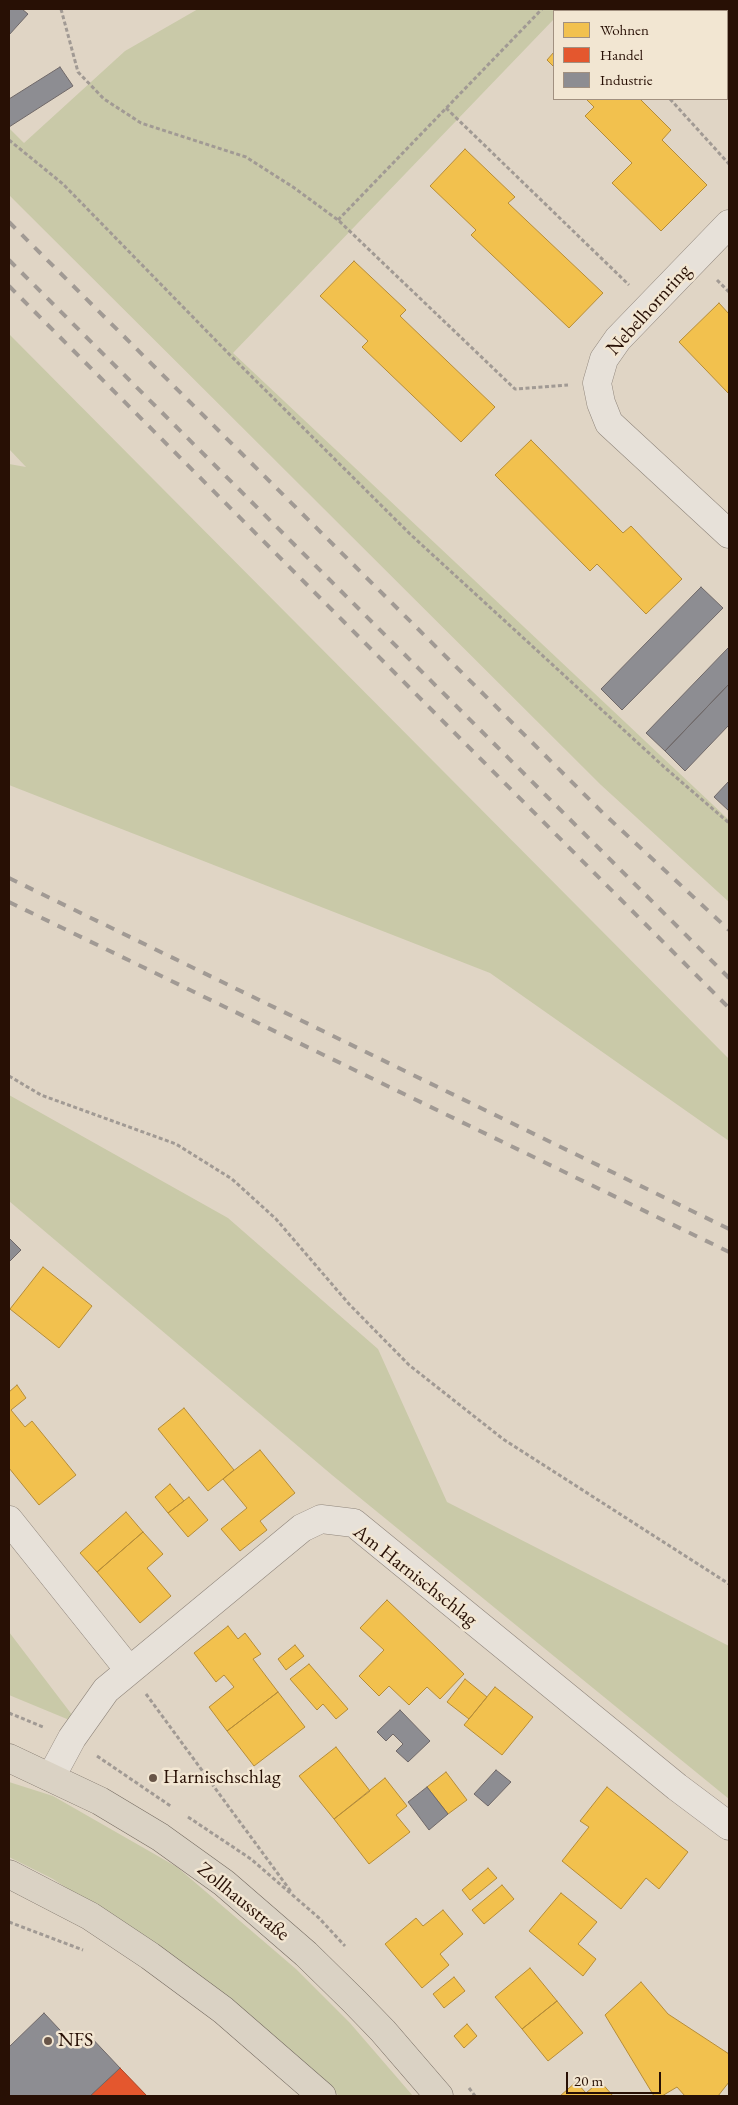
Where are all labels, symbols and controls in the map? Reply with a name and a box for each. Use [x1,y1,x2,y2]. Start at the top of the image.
legend [553,10,728,100]
text: Wohnen [600,20,649,39]
text: Handel [600,45,643,64]
text: Industrie [600,70,653,89]
street label: Nebelhornring [602,259,696,361]
street label: Am Harnischschlag [348,1520,482,1632]
place label: Harnischschlag [163,1766,281,1790]
marker: Harnischschlag [147,1772,159,1784]
street label: Zollhausstraße [192,1857,294,1947]
place label: NFS [58,2029,93,2053]
marker: NFS [42,2035,54,2047]
scale bar [568,2062,663,2094]
text: 20 m [574,2071,603,2090]

